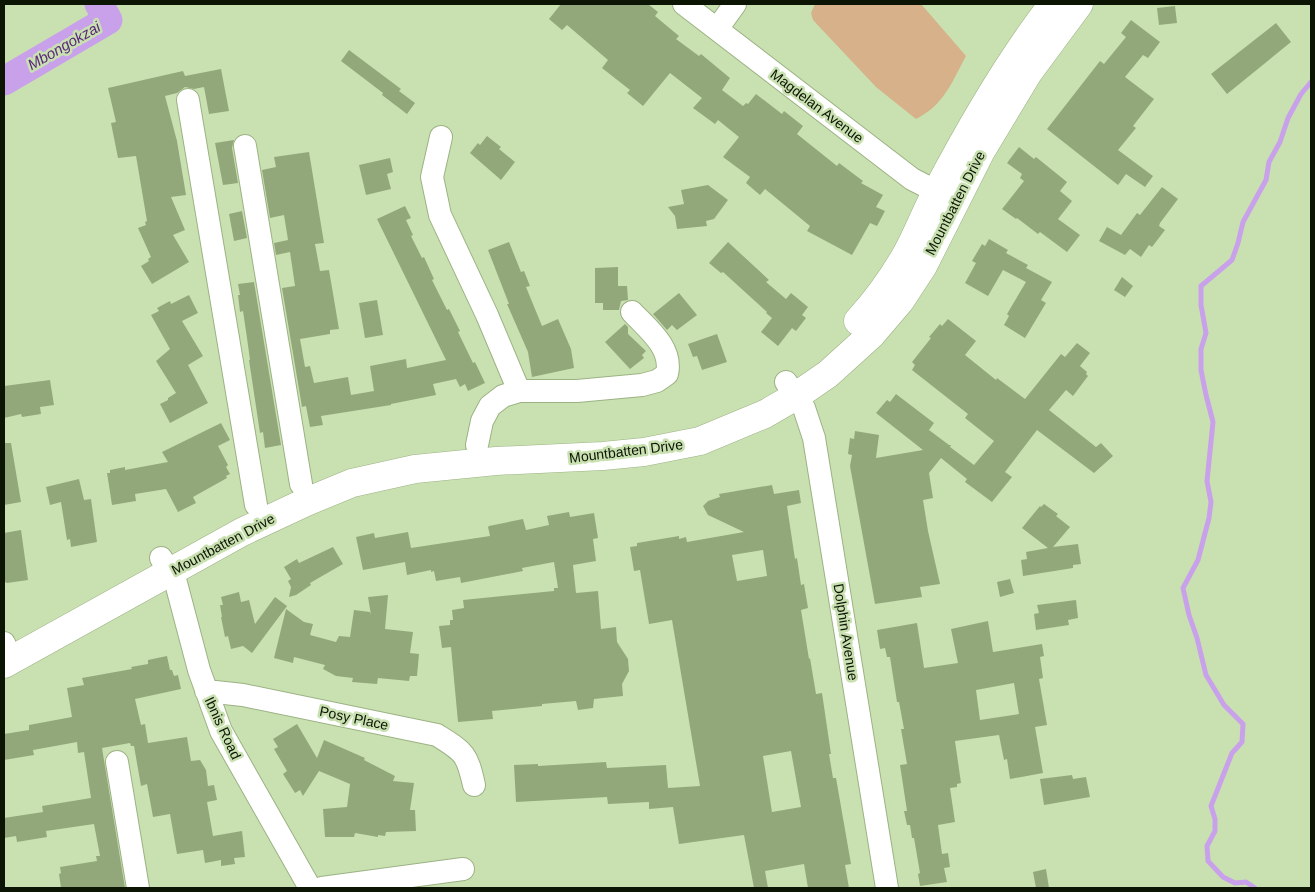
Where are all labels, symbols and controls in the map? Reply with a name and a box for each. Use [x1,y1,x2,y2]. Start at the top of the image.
water label: Mbongokzai [24,18,104,73]
street label: Magdelan Avenue [768,66,867,146]
street label: Mountbatten Drive [922,148,988,258]
street label: Mountbatten Drive [568,436,684,466]
street label: Mountbatten Drive [169,510,277,578]
street label: Dolphin Avenue [830,582,862,682]
street label: Ibnis Road [202,694,244,762]
street label: Posy Place [318,703,390,733]

